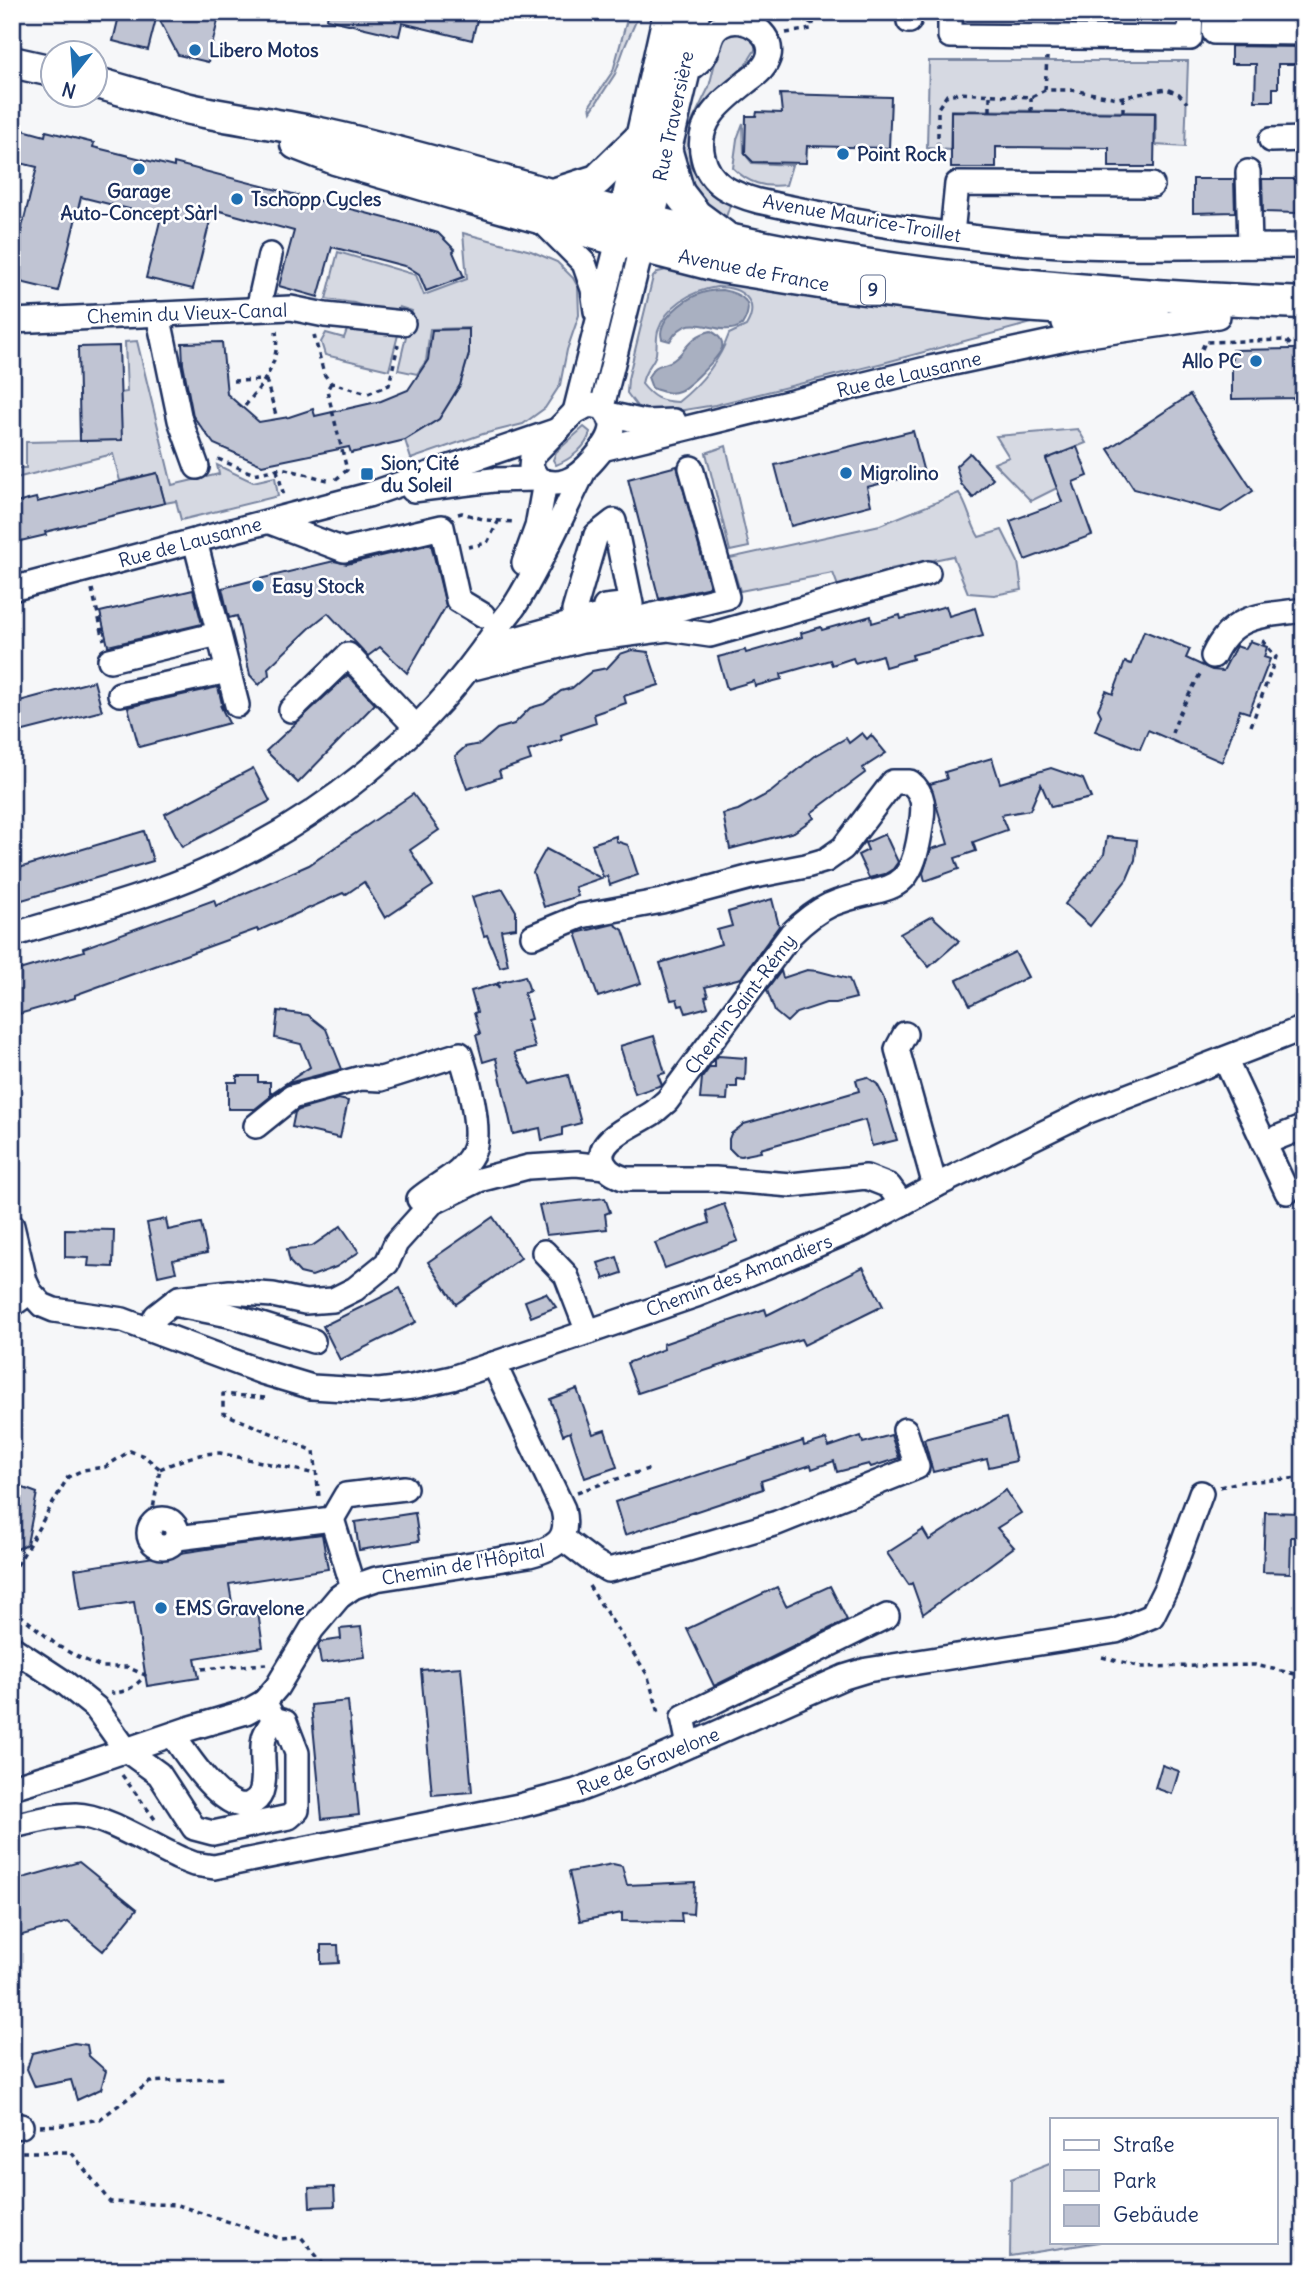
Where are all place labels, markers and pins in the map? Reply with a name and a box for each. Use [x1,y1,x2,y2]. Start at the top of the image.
place label: Libero Motos [209,38,319,62]
marker: Libero Motos [187,42,203,58]
place label: Point Rock [857,142,947,166]
marker: Point Rock [835,146,851,162]
marker: Garage Auto-Concept Sàrl [131,161,147,177]
place label: Garage Auto-Concept Sàrl [60,179,218,225]
place label: Tschopp Cycles [251,187,382,211]
marker: Tschopp Cycles [229,191,245,207]
place label: Allo PC [1182,349,1242,373]
marker: Allo PC [1248,353,1264,369]
place label: Sion, Cité du Soleil [381,451,459,497]
place label: Migrolino [860,461,939,485]
marker: Migrolino [838,465,854,481]
marker: Sion, Cité du Soleil [359,466,375,482]
place label: Easy Stock [272,574,365,598]
marker: Easy Stock [250,578,266,594]
place label: EMS Gravelone [175,1596,304,1620]
marker: EMS Gravelone [153,1600,169,1616]

